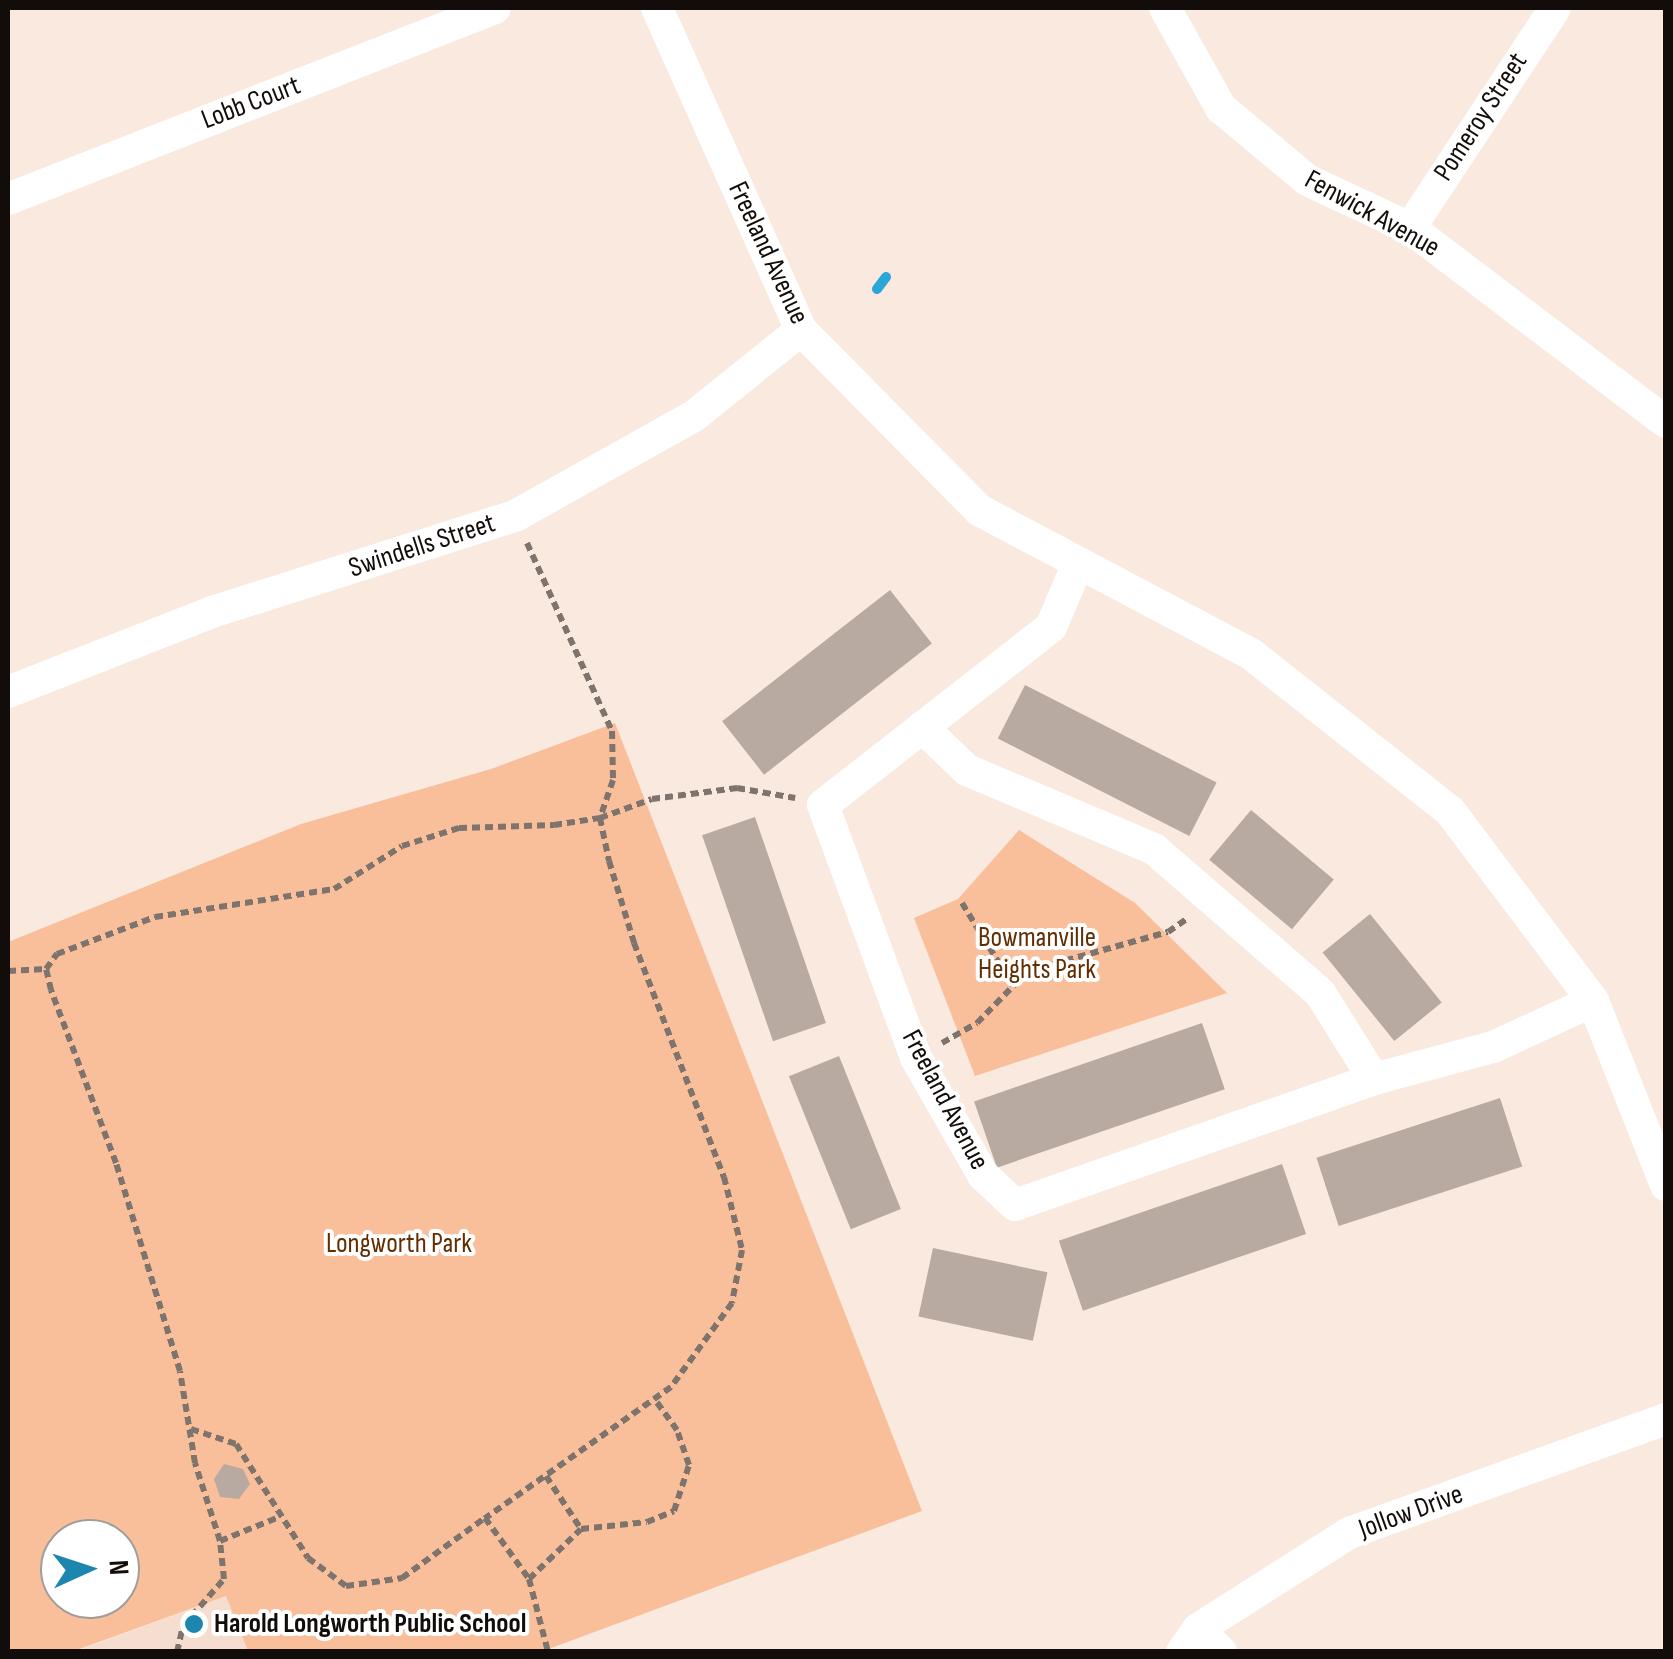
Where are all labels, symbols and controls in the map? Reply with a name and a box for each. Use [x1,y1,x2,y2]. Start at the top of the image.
street label: Pomeroy Street [1427,47,1535,187]
street label: Lobb Court [197,69,305,137]
street label: Fenwick Avenue [1299,163,1445,265]
street label: Freeland Avenue [720,176,816,330]
street label: Swindells Street [345,507,499,585]
park label: Bowmanville Heights Park [978,921,1096,987]
street label: Freeland Avenue [894,1024,996,1176]
park label: Longworth Park [326,1227,472,1261]
street label: Jollow Drive [1354,1478,1468,1546]
north arrow [40,1519,140,1619]
text: N [102,1559,135,1576]
place label: Harold Longworth Public School [214,1607,526,1641]
marker: Harold Longworth Public School [183,1613,205,1635]

